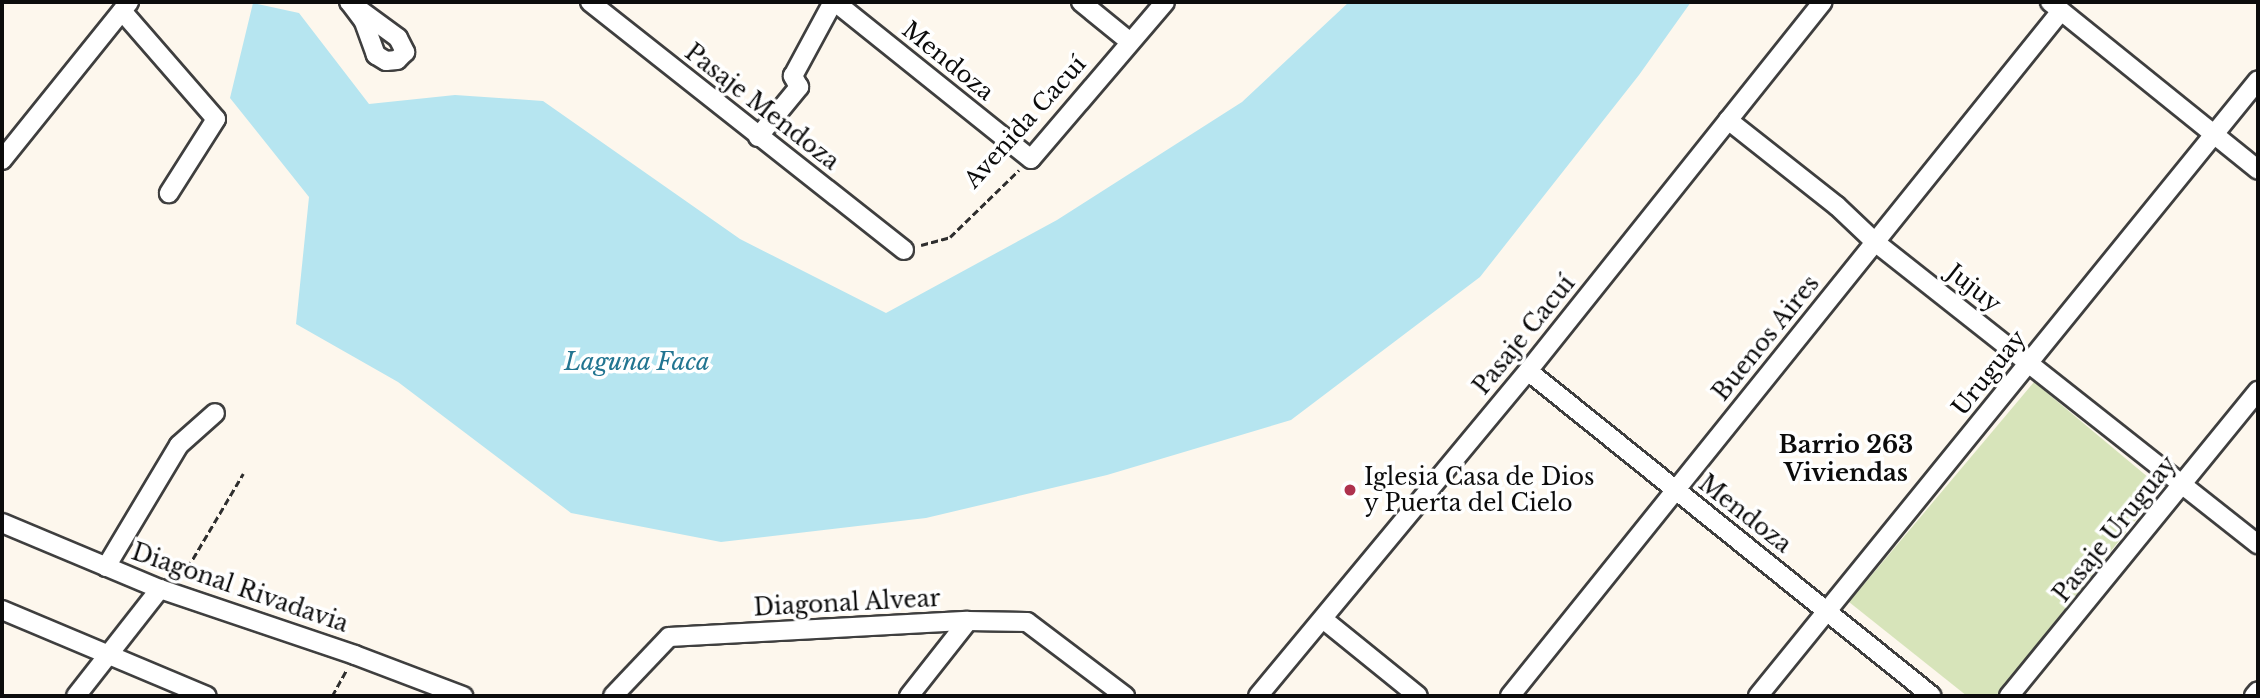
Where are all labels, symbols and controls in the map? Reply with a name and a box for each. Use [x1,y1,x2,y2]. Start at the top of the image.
street label: Mendoza [897,16,999,106]
street label: Pasaje Mendoza [680,38,844,176]
street label: Avenida Cacuí [958,50,1092,194]
street label: Jujuy [1941,258,2007,318]
street label: Buenos Aires [1707,269,1825,407]
street label: Pasaje Cacuí [1468,270,1580,400]
street label: Uruguay [1946,325,2032,421]
water label: Laguna Faca [564,348,710,376]
district label: Barrio 263 Viviendas [1779,431,1913,487]
street label: Pasaje Uruguay [2048,450,2182,608]
place label: Iglesia Casa de Dios y Puerta del Cielo [1364,463,1595,517]
street label: Mendoza [1693,469,1797,559]
marker: Iglesia Casa de Dios y Puerta del Cielo [1342,482,1358,498]
street label: Diagonal Rivadavia [128,538,352,638]
street label: Diagonal Alvear [753,584,941,622]

